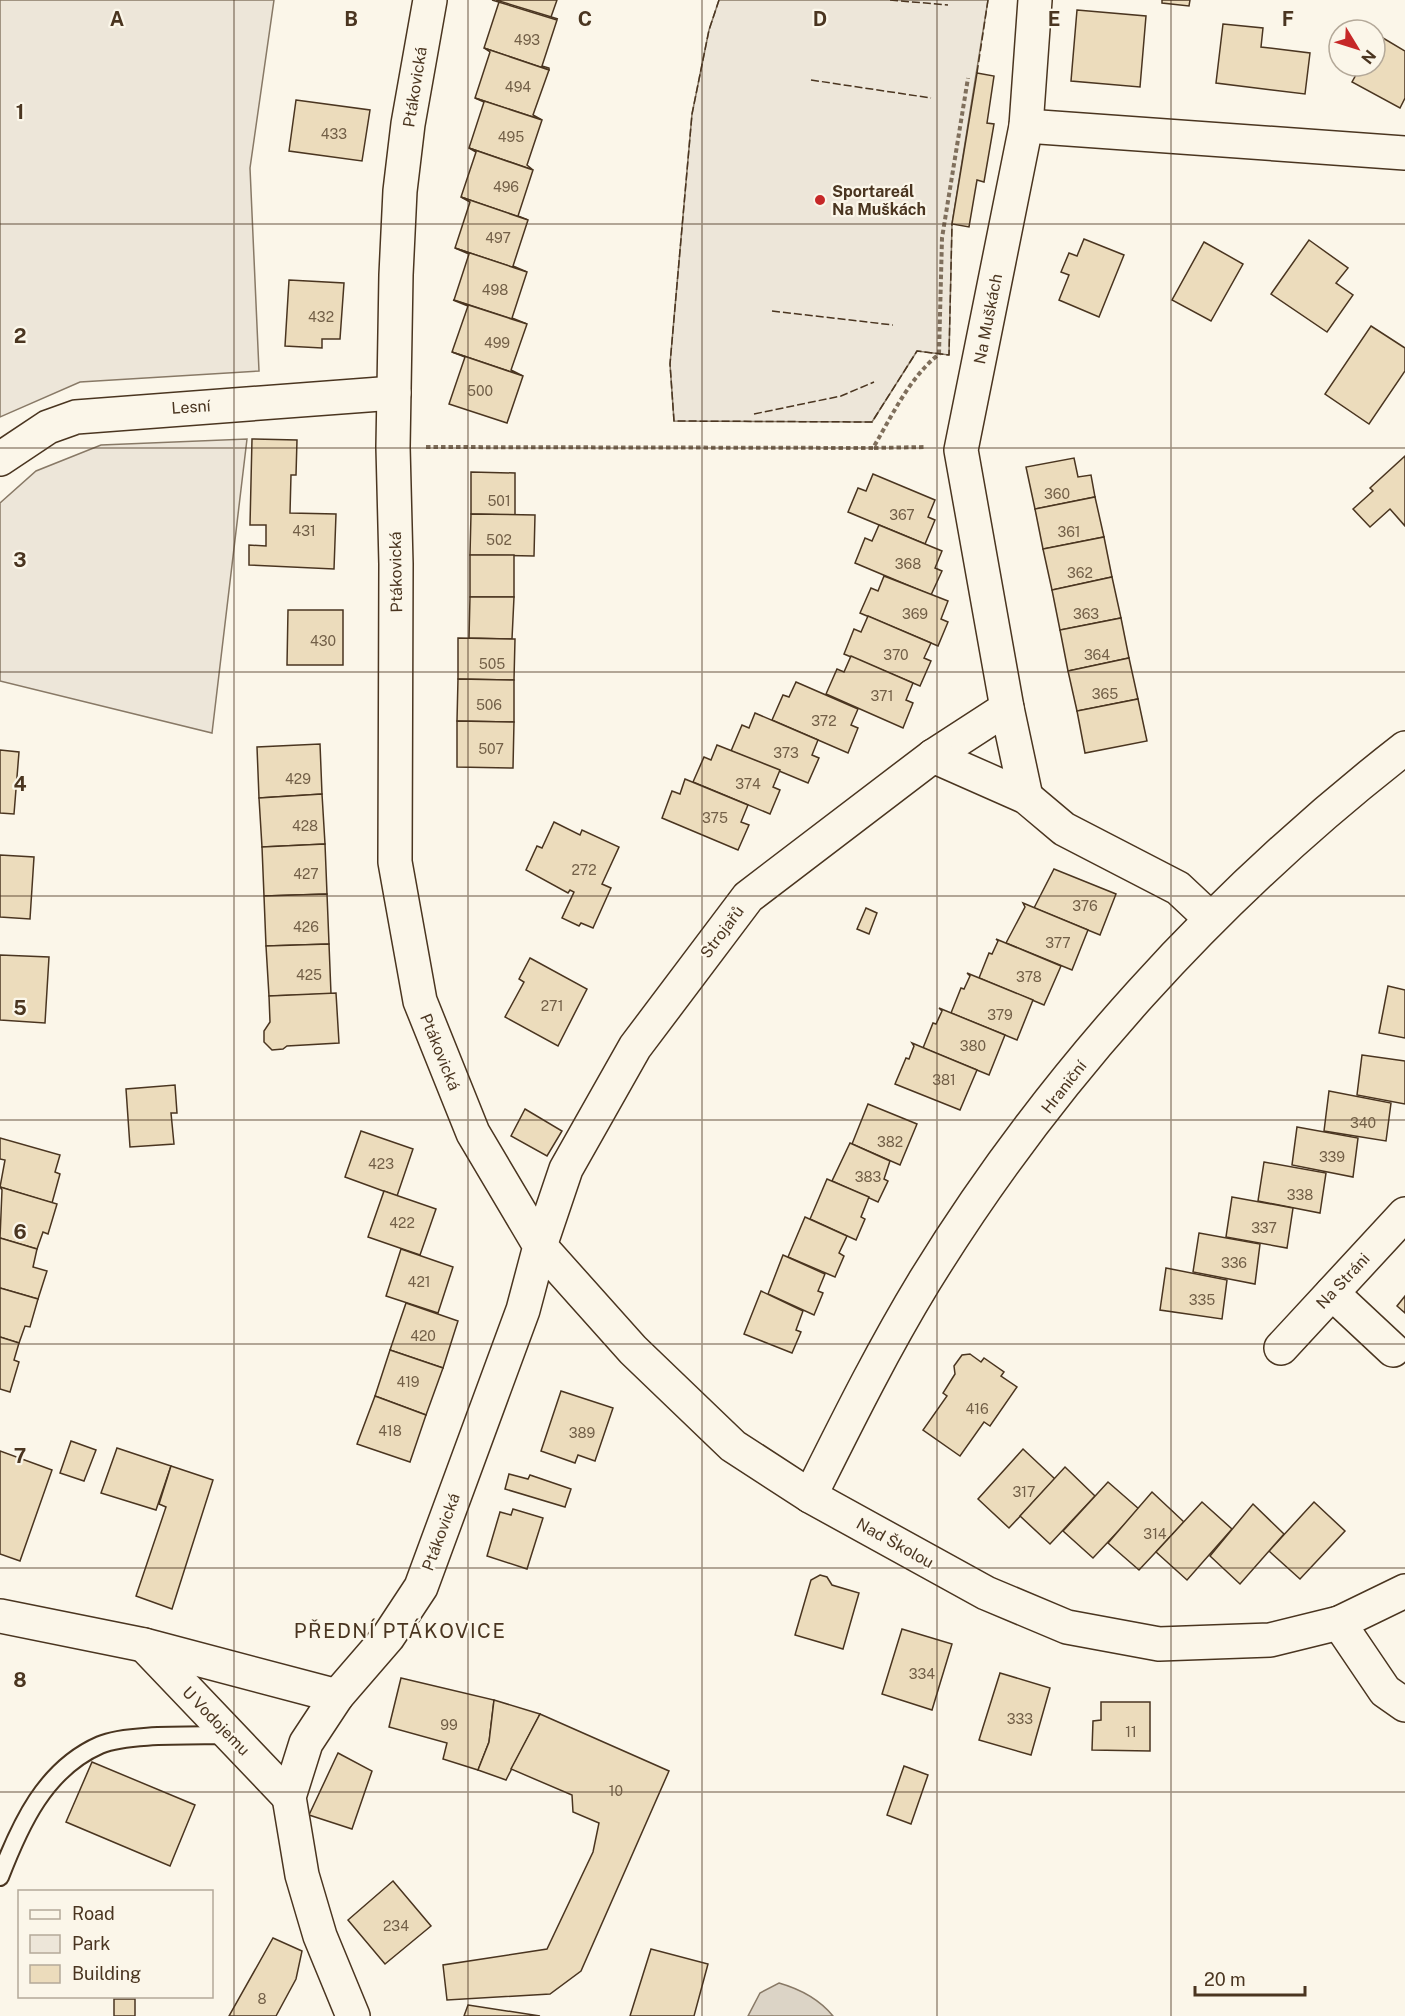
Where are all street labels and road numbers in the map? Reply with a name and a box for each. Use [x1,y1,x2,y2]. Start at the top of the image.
street label: Ptákovická [399,45,431,129]
street label: Na Muškách [970,272,1006,366]
street label: Lesní [171,396,212,418]
street label: Ptákovická [386,531,406,613]
street label: Strojařů [696,902,748,962]
street label: Ptákovická [416,1011,464,1093]
street label: Hraniční [1037,1056,1091,1117]
street label: Na Stráni [1312,1249,1374,1313]
street label: Ptákovická [418,1491,464,1573]
street label: Nad Školou [853,1513,937,1572]
street label: U Vodojemu [178,1682,254,1760]

